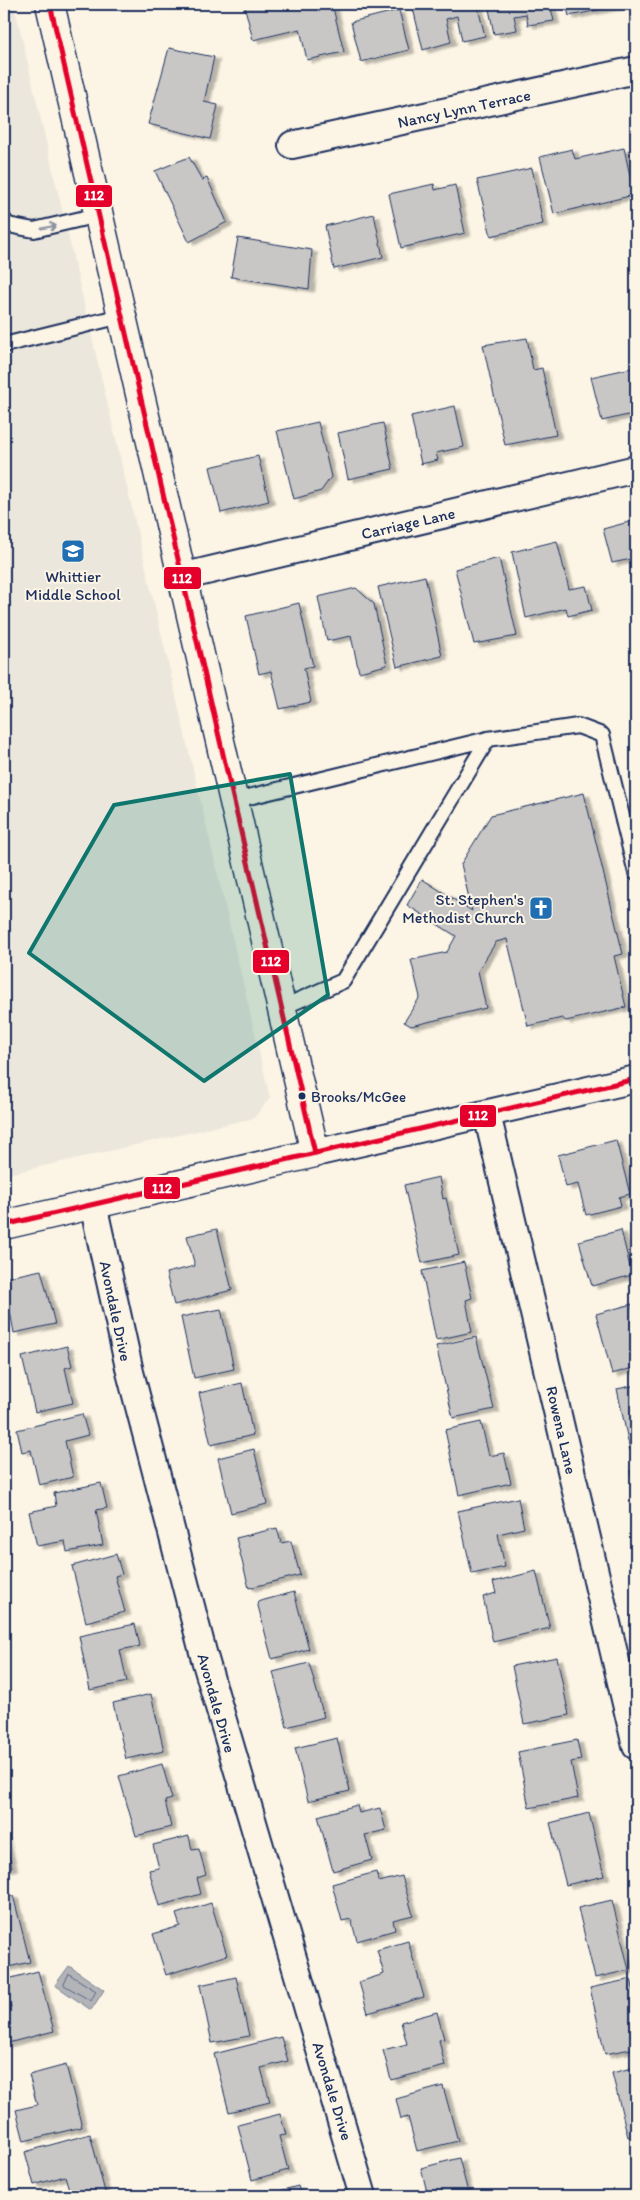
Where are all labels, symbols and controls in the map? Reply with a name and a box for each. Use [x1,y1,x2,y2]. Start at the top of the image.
street label: Nancy Lynn Terrace [396,85,533,132]
line badge: 112 [75,184,113,208]
text: 112 [84,187,105,204]
one-way arrow [41,221,57,231]
street label: Carriage Lane [359,503,457,543]
school or university icon: Whittier Middle School [60,538,86,564]
line badge: 112 [163,566,202,590]
place label: Whittier Middle School [25,567,121,604]
text: 112 [172,570,193,587]
place label: St. Stephen's Methodist Church [402,890,524,927]
church icon: St. Stephen's Methodist Church [528,895,554,921]
line badge: 112 [252,949,290,974]
text: 112 [261,953,282,970]
place label: Brooks/McGee [311,1088,406,1106]
marker: Brooks/McGee [297,1091,307,1101]
line badge: 112 [459,1104,497,1128]
text: 112 [468,1107,489,1124]
line badge: 112 [143,1176,181,1200]
text: 112 [152,1180,173,1197]
street label: Avondale Drive [96,1259,135,1363]
street label: Rowena Lane [542,1384,581,1476]
street label: Avondale Drive [193,1651,240,1755]
street label: Avondale Drive [309,2040,357,2143]

